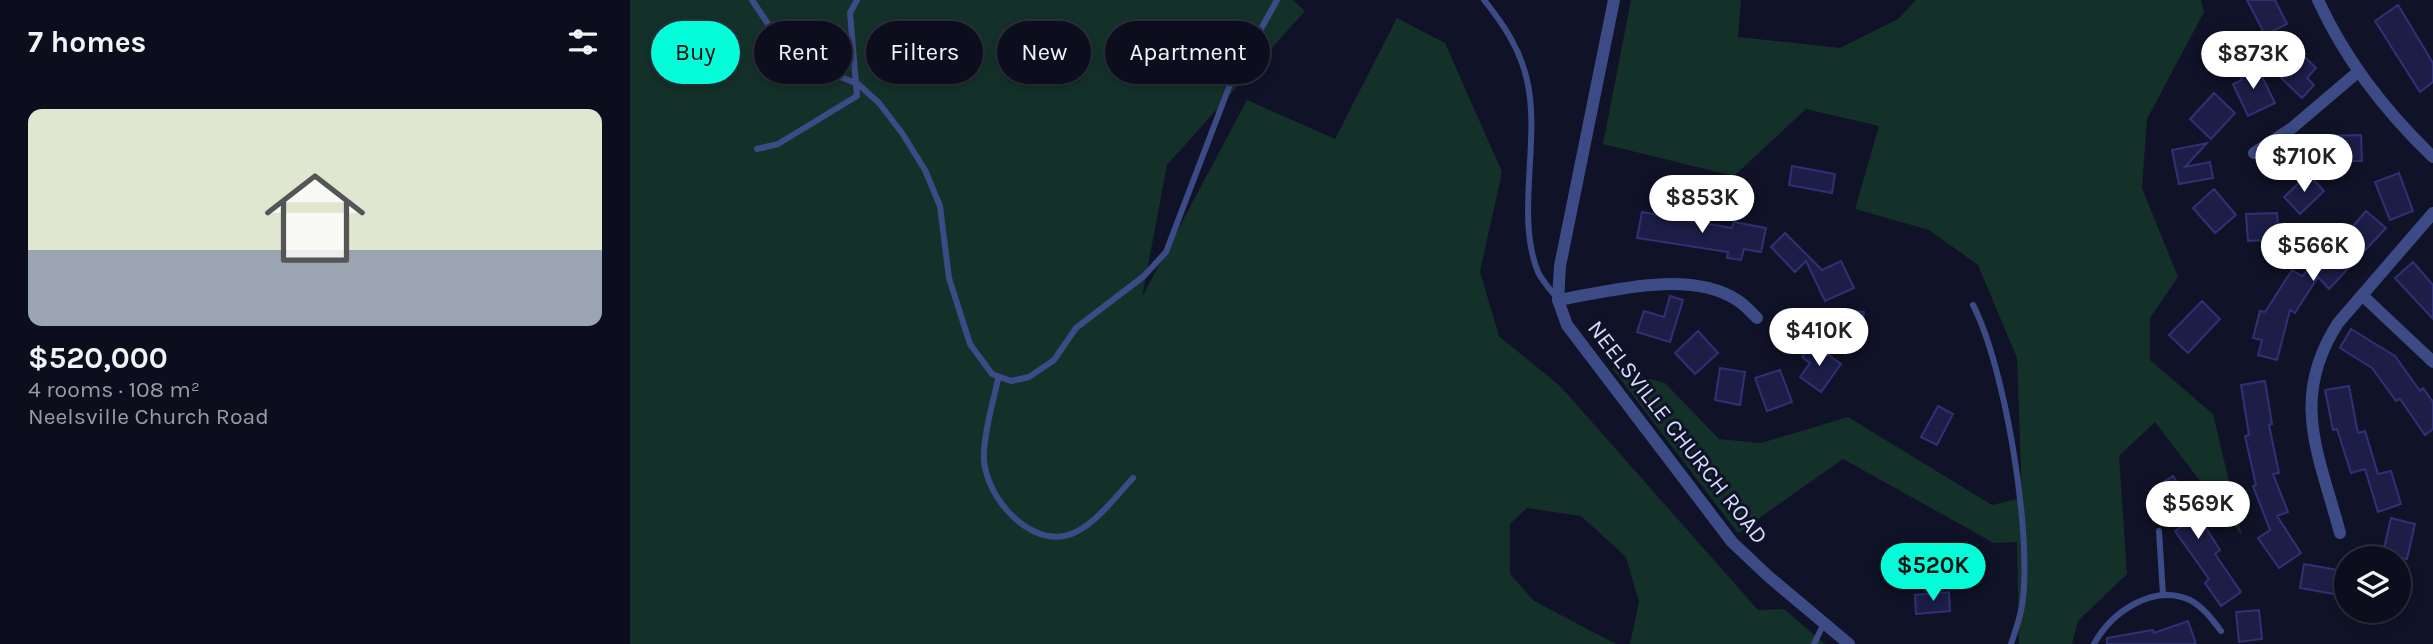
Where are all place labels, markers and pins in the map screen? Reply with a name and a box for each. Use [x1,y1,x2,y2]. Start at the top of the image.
pin: $873K [2204,32,2302,91]
pin: $710K [2255,134,2353,194]
pin: $853K [1653,176,1751,235]
pin: $566K [2264,224,2362,283]
pin: $410K [1770,308,1868,368]
pin: $569K [2149,482,2247,541]
pin: $520K [1884,544,1982,603]

